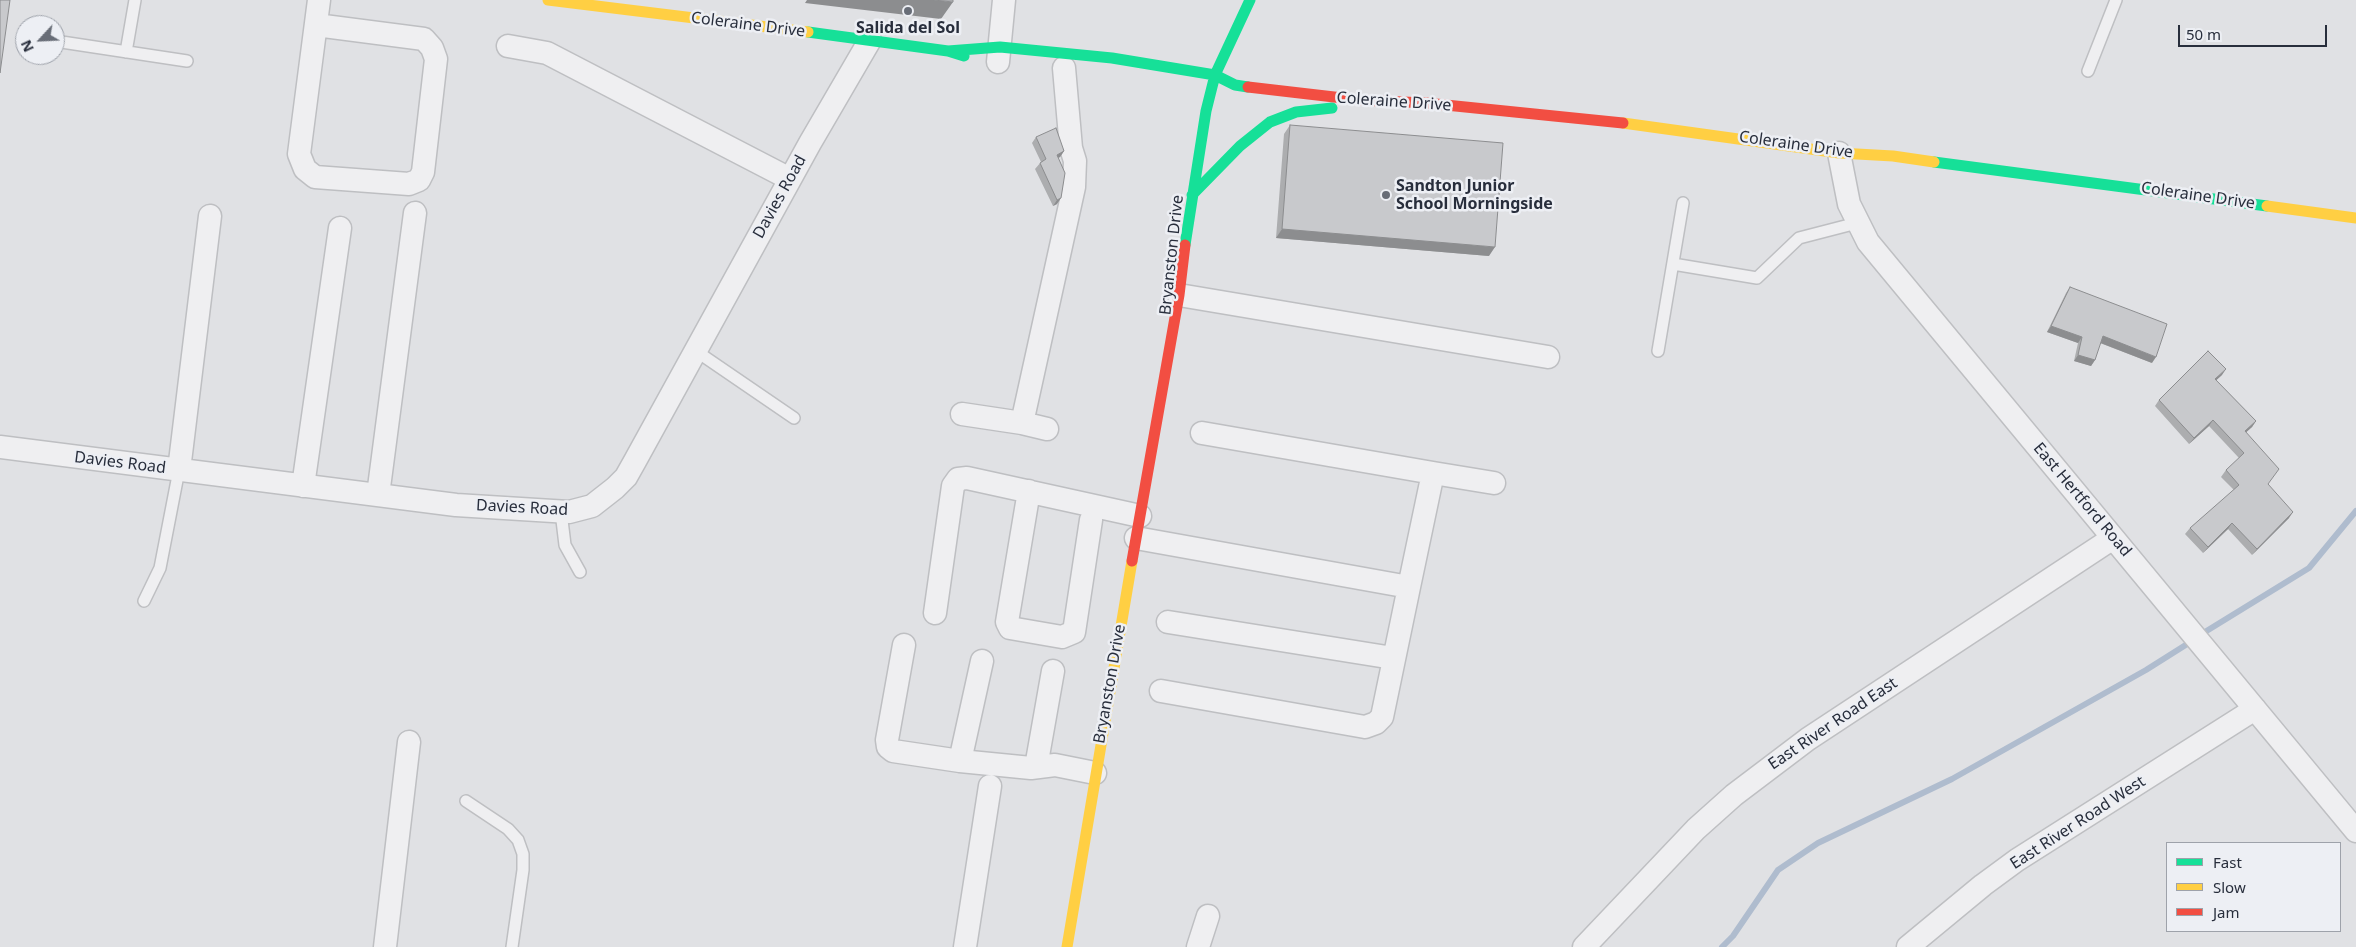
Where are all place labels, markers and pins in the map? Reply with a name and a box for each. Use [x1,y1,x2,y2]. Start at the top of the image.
marker: Salida del Sol [902,5,914,17]
place label: Salida del Sol [856,18,960,38]
place label: Sandton Junior School Morningside [1396,176,1553,214]
marker: Sandton Junior School Morningside [1380,189,1392,201]

